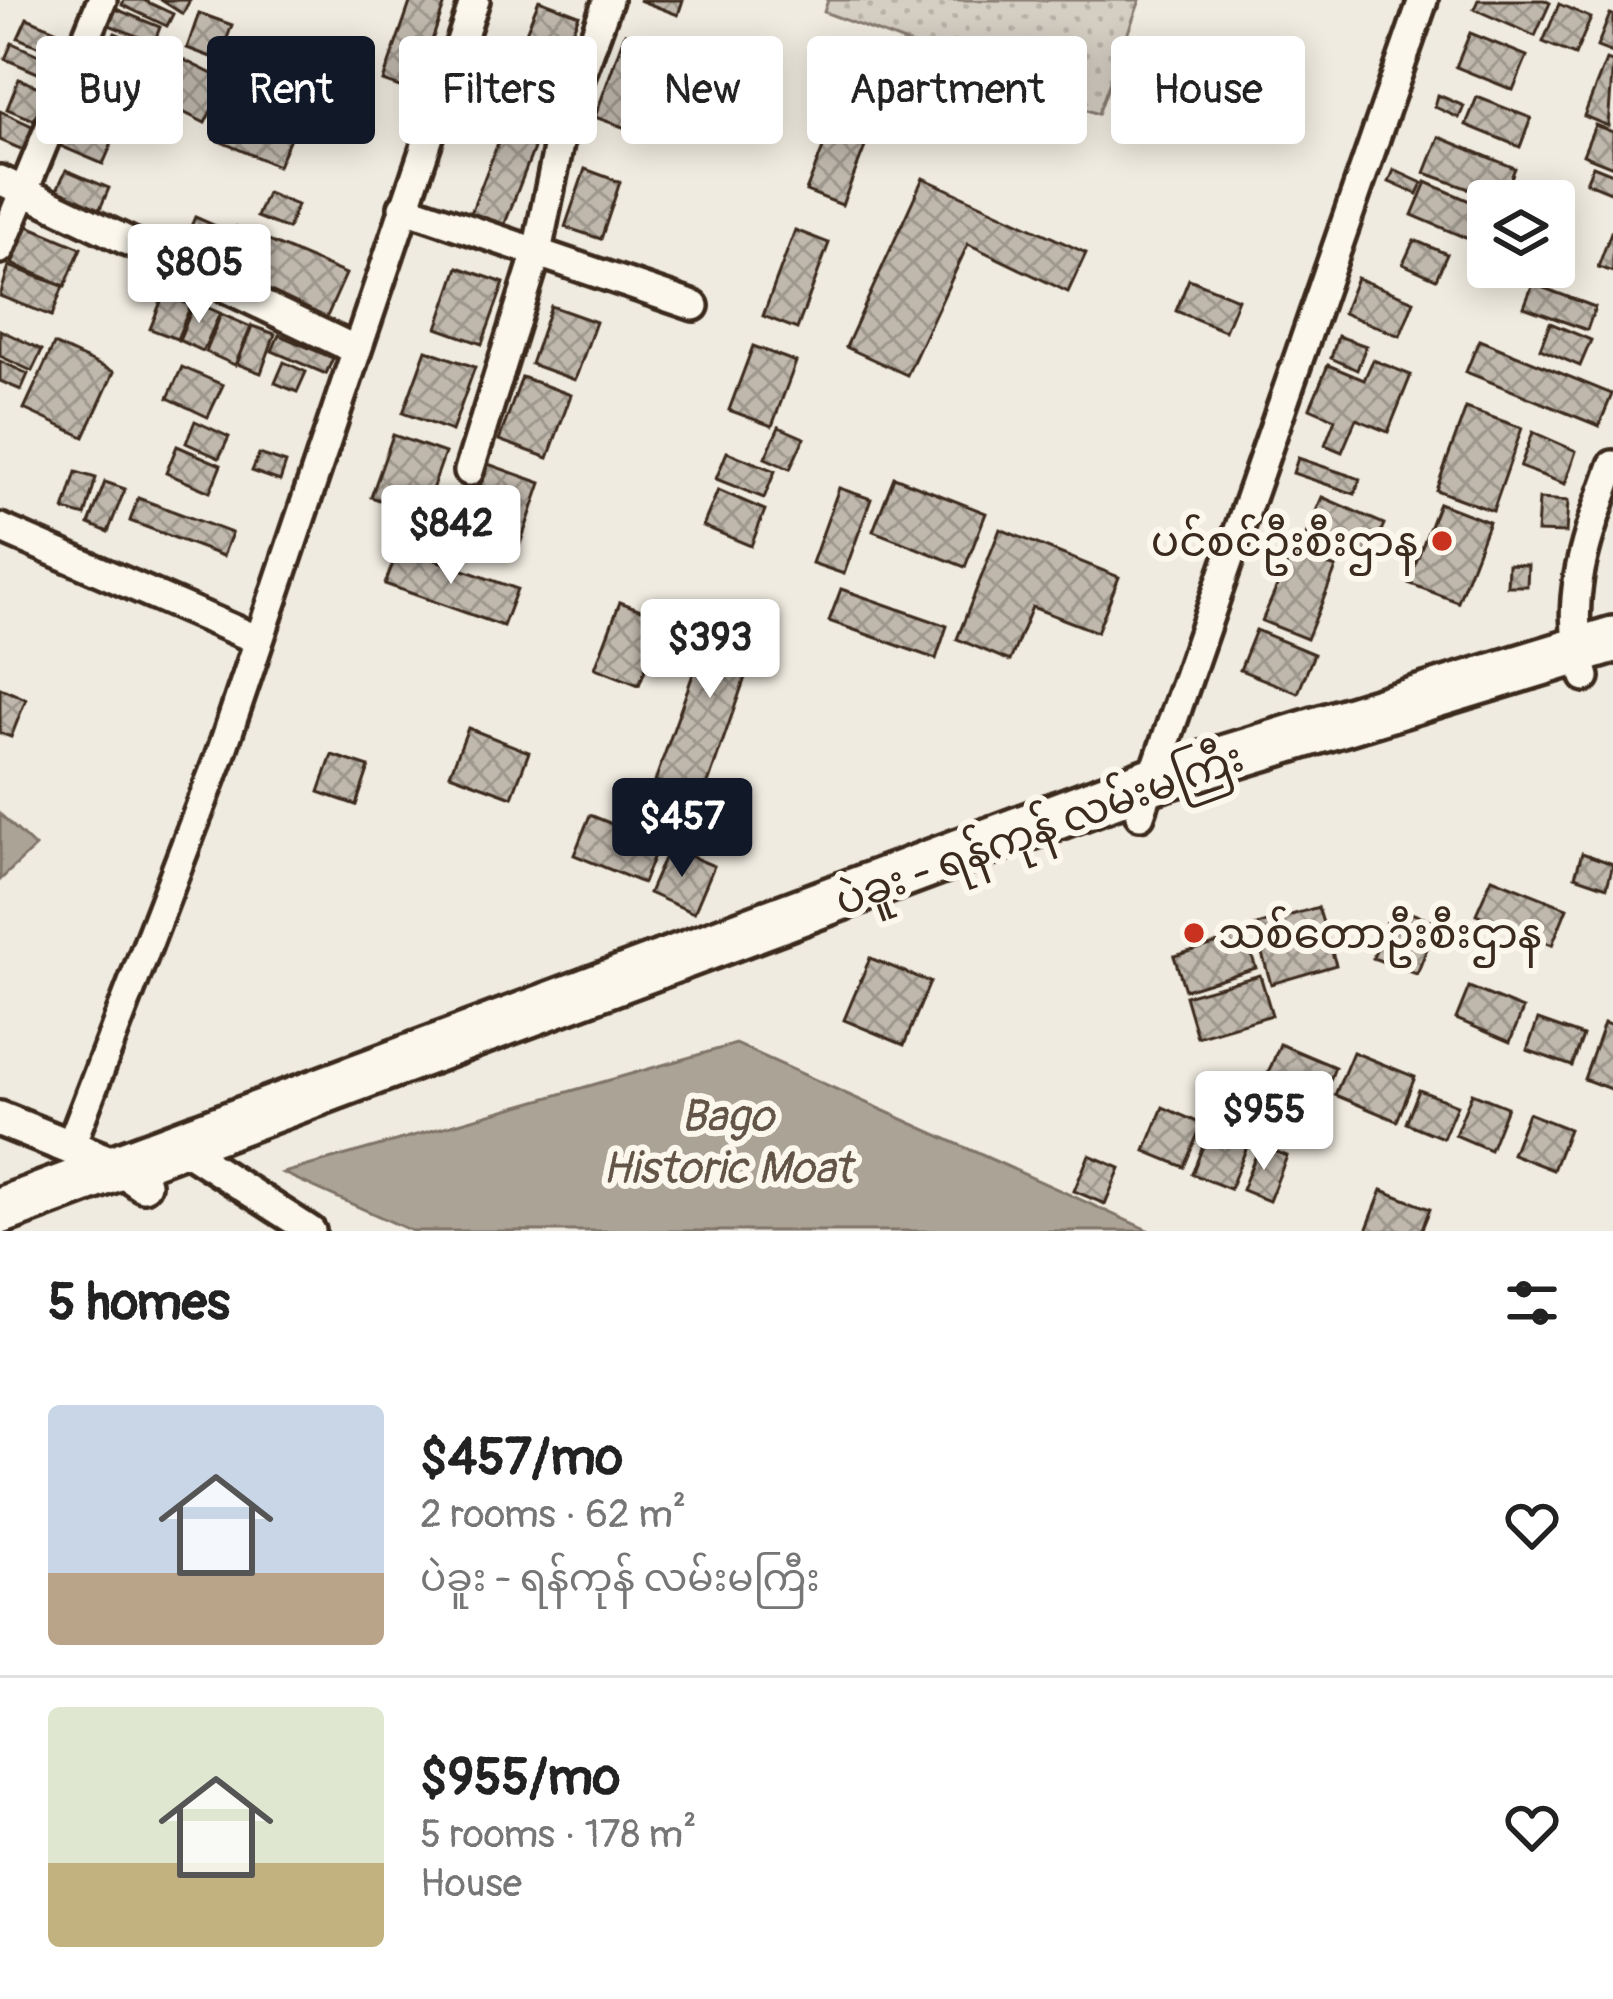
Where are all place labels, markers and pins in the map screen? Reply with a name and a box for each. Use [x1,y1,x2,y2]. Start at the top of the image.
pin: $805 [128,224,270,326]
pin: $842 [380,485,522,587]
place label: ပင်စင်ဦးစီးဌာန [1151,514,1418,576]
marker: ပင်စင်ဦးစီးဌာန [1429,528,1455,554]
pin: $393 [639,599,781,701]
pin: $457 [611,778,753,880]
place label: သစ်တောဦးစီးဌာန [1218,906,1542,968]
marker: သစ်တောဦးစီးဌာန [1181,920,1207,946]
pin: $955 [1193,1071,1335,1173]

